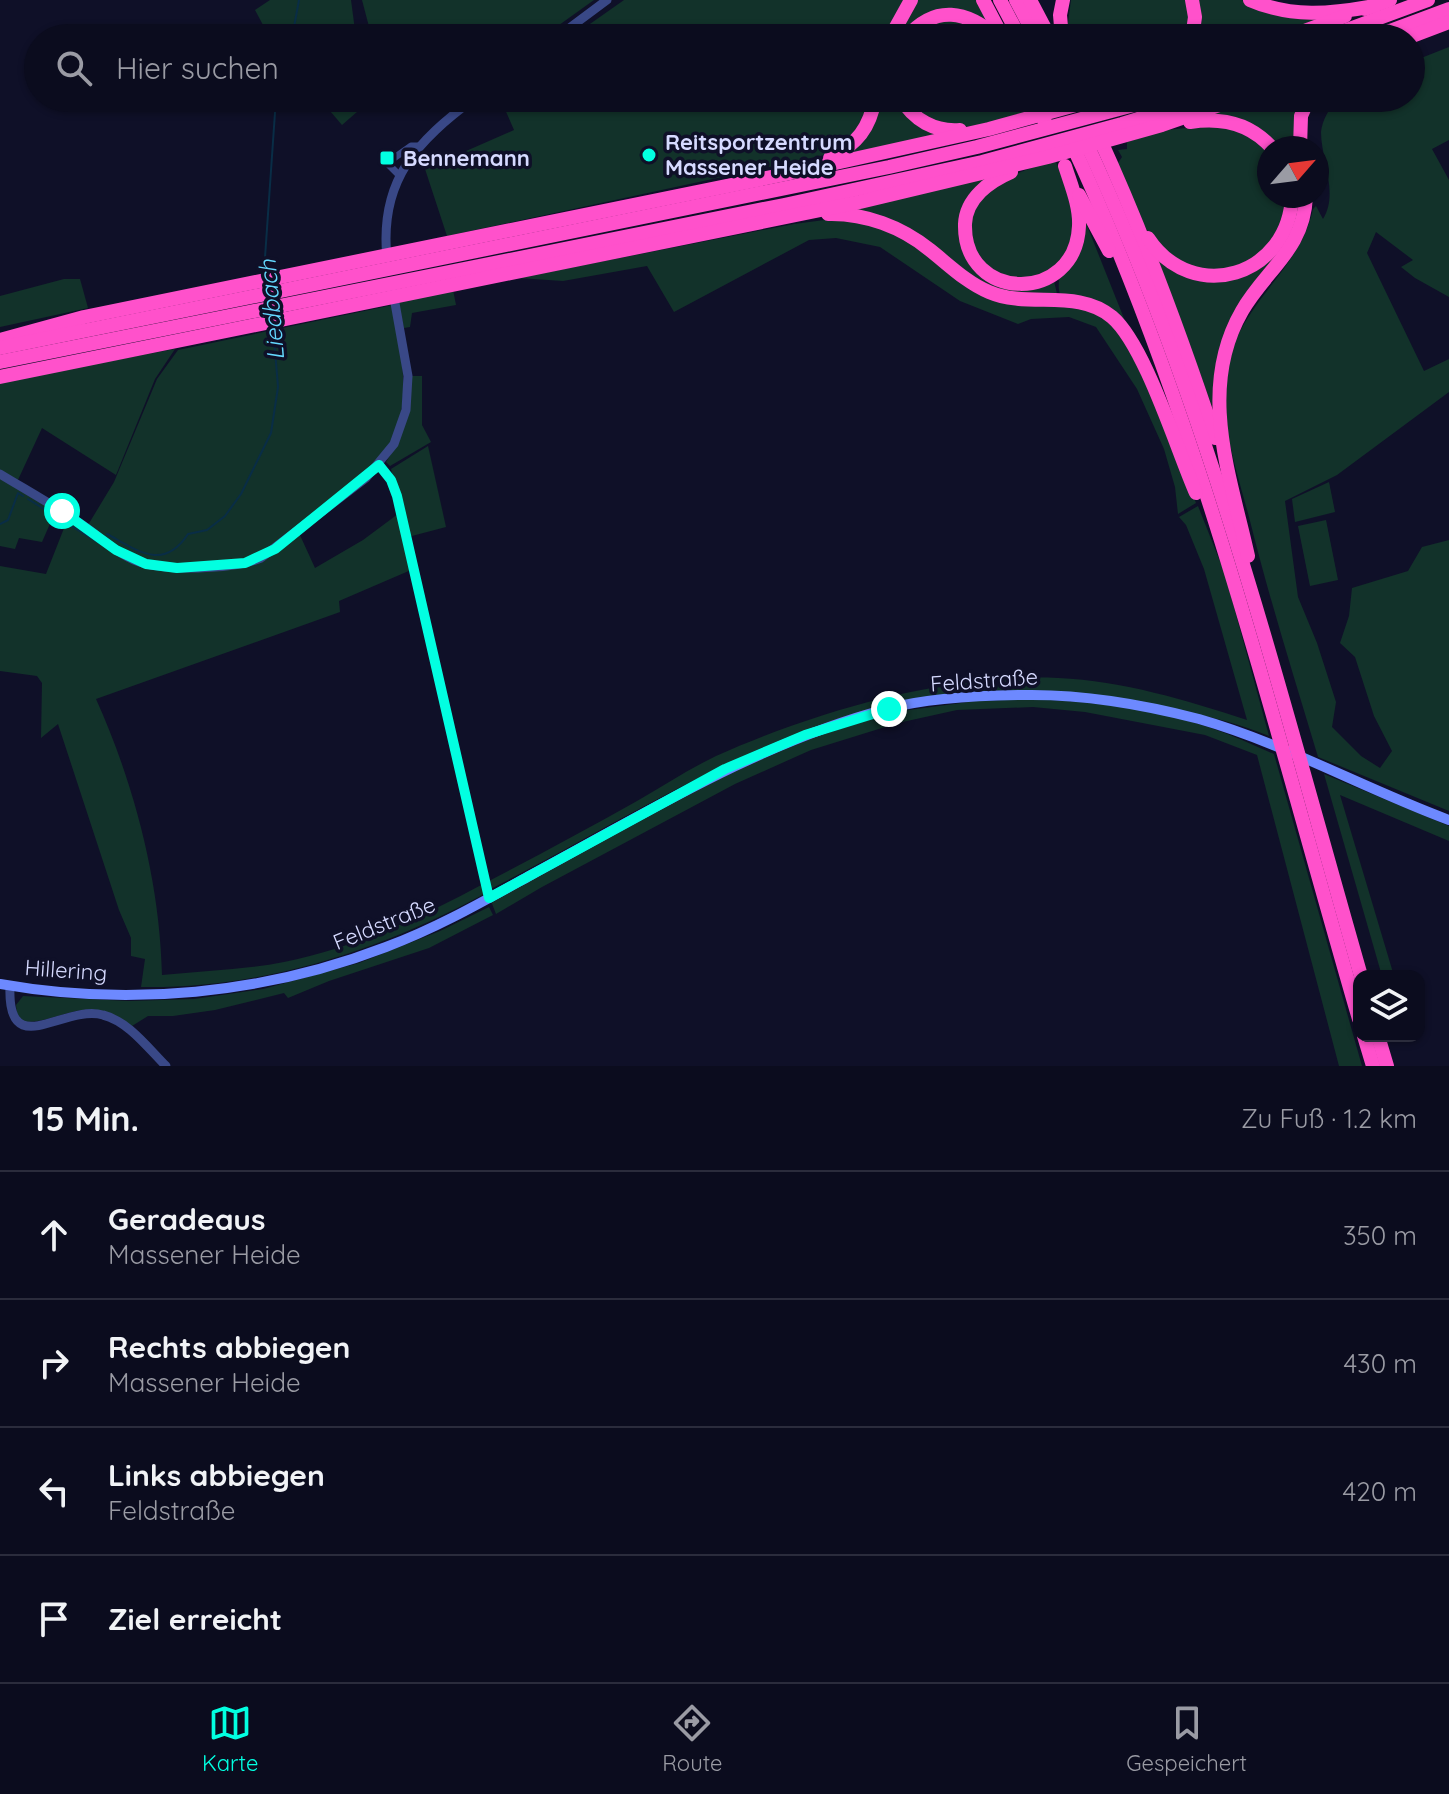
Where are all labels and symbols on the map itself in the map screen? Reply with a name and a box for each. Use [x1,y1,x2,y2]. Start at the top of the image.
place label: Reitsportzentrum Massener Heide [665,128,853,181]
north arrow [1257,136,1329,208]
place label: Bennemann [403,144,530,172]
marker: Reitsportzentrum Massener Heide [640,146,658,164]
marker: Bennemann [378,149,396,167]
water label: Liedbach [252,258,290,362]
route start [44,493,80,529]
street label: Feldstraße [929,662,1039,698]
route end [871,691,907,727]
street label: Feldstraße [329,890,439,956]
street label: Hillering [24,953,108,987]

